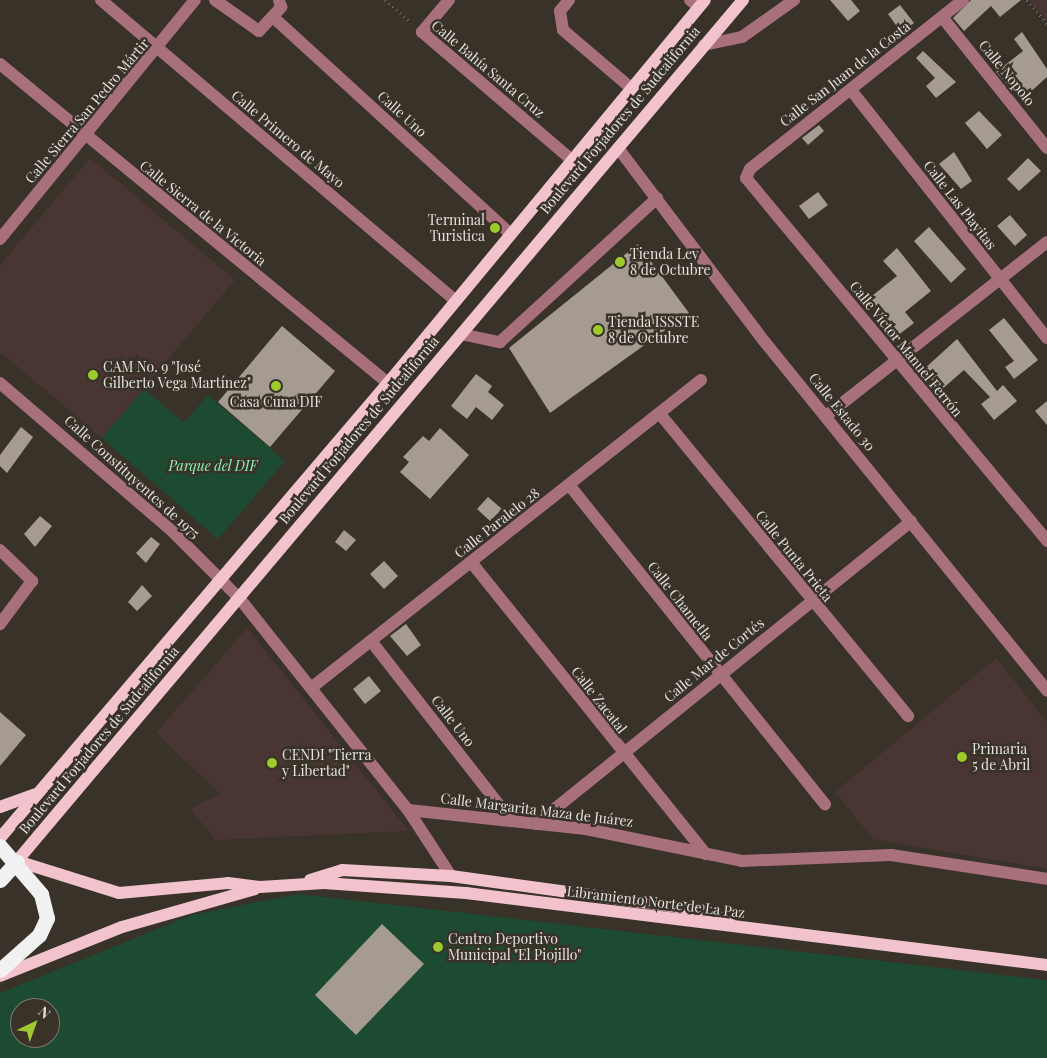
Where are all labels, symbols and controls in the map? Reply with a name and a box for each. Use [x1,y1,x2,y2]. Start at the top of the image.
street label: Calle Bahía Santa Cruz [428,17,548,121]
street label: Calle San Juan de la Costa [776,18,914,130]
street label: Boulevard Forjadores de Sudcalifornia [537,23,703,217]
street label: Calle Sierra San Pedro Mártir [21,35,153,187]
street label: Calle Nopolo [975,37,1039,109]
street label: Calle Primero de Mayo [228,87,348,191]
street label: Calle Uno [374,88,430,140]
street label: Calle Sierra de la Victoria [136,156,270,270]
street label: Calle Las Playitas [920,157,1000,253]
place label: Terminal Turistica [428,212,485,244]
marker: Terminal Turistica [489,222,501,234]
place label: Tienda Ley 8 de Octubre [630,246,711,278]
marker: Tienda Ley 8 de Octubre [614,256,626,268]
street label: Calle Víctor Manuel Ferrón [846,278,966,420]
place label: Tienda ISSSTE 8 de Octubre [608,314,699,347]
marker: Tienda ISSSTE 8 de Octubre [592,324,604,336]
street label: Boulevard Forjadores de Sudcalifornia [276,333,442,527]
place label: CAM No. 9 "José Gilberto Vega Martínez" [103,359,252,392]
marker: CAM No. 9 "José Gilberto Vega Martínez" [87,369,99,381]
street label: Calle Estado 30 [805,370,879,454]
marker: Casa Cuna DIF [270,380,282,392]
place label: Casa Cuna DIF [230,394,322,410]
street label: Calle Constituyentes de 1975 [61,412,203,542]
park label: Parque del DIF [168,458,258,474]
street label: Calle Paralelo 28 [451,485,543,561]
street label: Calle Punta Prieta [752,507,836,605]
street label: Calle Chametla [644,558,716,644]
street label: Calle Mar de Cortés [660,614,768,706]
street label: Boulevard Forjadores de Sudcalifornia [16,643,182,837]
street label: Calle Zacatal [568,663,630,737]
street label: Calle Uno [428,692,478,750]
place label: Primaria 5 de Abril [972,741,1031,774]
place label: CENDI "Tierra y Libertad" [282,747,372,780]
marker: Primaria 5 de Abril [956,751,968,763]
marker: CENDI "Tierra y Libertad" [266,757,278,769]
street label: Calle Margarita Maza de Juárez [439,790,635,830]
street label: Libramiento Norte de La Paz [566,883,746,921]
place label: Centro Deportivo Municipal "El Piojillo" [448,931,582,964]
marker: Centro Deportivo Municipal "El Piojillo" [432,941,444,953]
north arrow [10,998,60,1048]
text: N [35,1002,55,1023]

